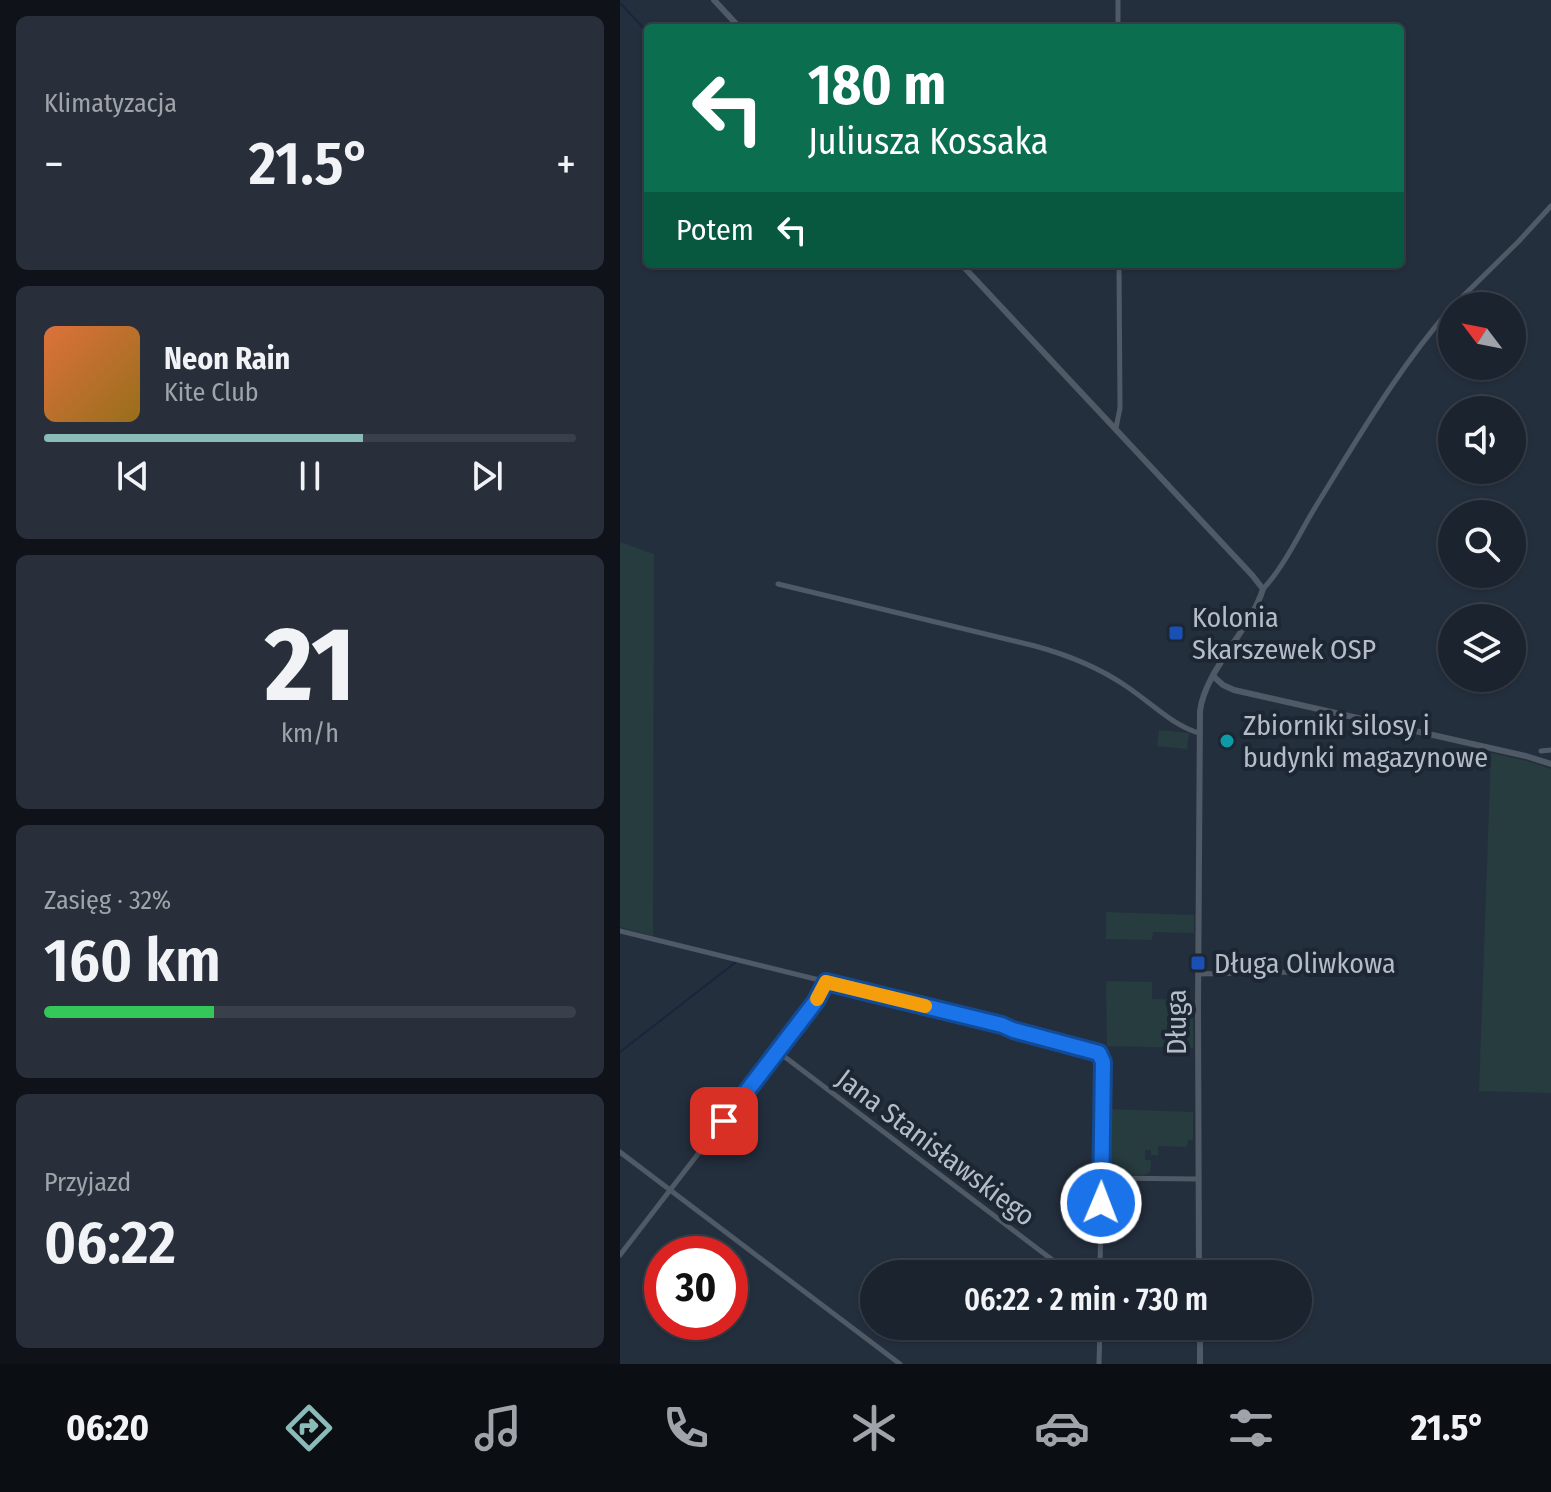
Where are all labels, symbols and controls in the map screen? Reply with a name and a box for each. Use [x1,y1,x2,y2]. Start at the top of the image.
text: 180 m [808,52,946,119]
icon: left [676,56,780,160]
text: Klimatyzacja [44,88,177,119]
text: Juliusza Kossaka [808,120,1048,164]
text: 21.5° [249,128,371,200]
text: − [44,138,64,191]
text: + [556,138,576,191]
icon: left [770,208,814,252]
text: Potem [676,212,754,248]
north arrow [1438,292,1526,380]
map controls [1438,292,1526,692]
text: Neon Rain [164,341,290,377]
text: Kite Club [164,377,259,408]
button: sound [1438,396,1526,484]
icon: previous [111,454,155,498]
icon: pause [288,454,332,498]
icon: next [465,454,509,498]
button: search [1438,500,1526,588]
place label: Kolonia Skarszewek OSP [1192,601,1376,666]
text: 21 [265,603,355,728]
button: layers [1438,604,1526,692]
marker: Kolonia Skarszewek OSP [1167,624,1185,642]
place label: Zbiorniki silosy i budynki magazynowe [1243,709,1488,774]
text: km/h [281,718,339,749]
marker: Zbiorniki silosy i budynki magazynowe [1218,732,1236,750]
text: Zasięg · 32% [44,885,171,916]
text: 160 km [44,925,221,997]
place label: Długa Oliwkowa [1214,947,1396,980]
marker: Długa Oliwkowa [1189,954,1207,972]
street label: Długa [1160,989,1193,1055]
street label: Jana Stanisławskiego [830,1062,1041,1233]
pin [690,1087,758,1155]
icon: arrive [702,1099,746,1143]
position arrow [1059,1161,1143,1245]
text: Przyjazd [44,1167,131,1198]
text: 06:22 [44,1207,176,1279]
speed limit sign: 30 [644,1236,748,1340]
text: 06:22 · 2 min · 730 m [964,1282,1208,1318]
icon: directions [281,1400,337,1456]
icon: music [470,1400,526,1456]
icon: phone [658,1400,714,1456]
icon: climate [846,1400,902,1456]
icon: car [1034,1400,1090,1456]
icon: filters [1223,1400,1279,1456]
text: 06:20 [66,1406,149,1450]
text: 21.5° [1411,1406,1485,1450]

